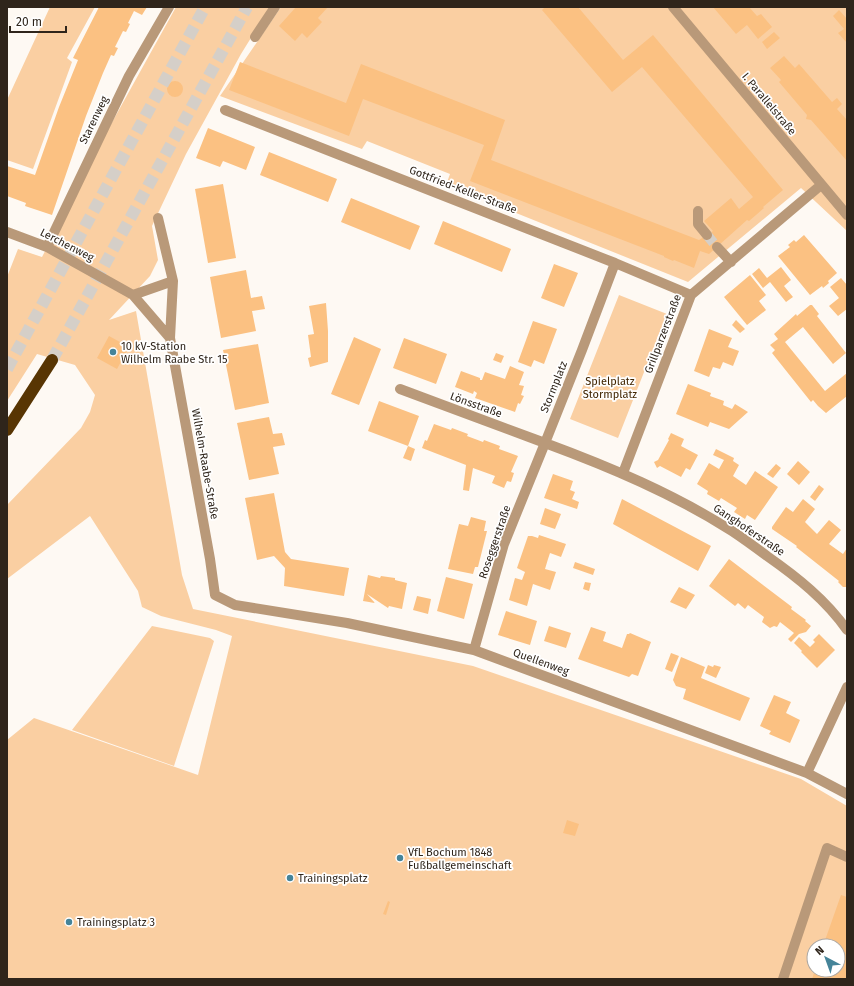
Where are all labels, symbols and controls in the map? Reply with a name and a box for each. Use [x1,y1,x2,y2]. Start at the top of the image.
scale bar [10,8,66,34]
text: 20 m [16,15,42,29]
street label: I. Parallelstraße [739,70,799,138]
street label: Starenweg [77,94,111,146]
street label: Gottfried-Keller-Straße [407,163,519,217]
street label: Lerchenweg [38,226,96,264]
street label: Grillparzerstraße [642,293,684,375]
place label: 10 kV-Station Wilhelm Raabe Str. 15 [121,340,228,366]
marker: 10 kV-Station Wilhelm Raabe Str. 15 [108,347,118,357]
street label: Stormplatz [538,359,570,415]
park label: Spielplatz Stormplatz [583,375,637,401]
street label: Lönsstraße [448,390,504,420]
street label: Wilhelm-Raabe-Straße [189,408,221,520]
street label: Ganghoferstraße [711,501,787,559]
street label: Roseggerstraße [476,504,514,580]
street label: Quellenweg [511,646,571,678]
place label: VfL Bochum 1848 Fußballgemeinschaft [408,846,512,872]
marker: VfL Bochum 1848 Fußballgemeinschaft [395,853,405,863]
place label: Trainingsplatz [298,872,368,885]
marker: Trainingsplatz [285,873,295,883]
place label: Trainingsplatz 3 [77,916,155,929]
marker: Trainingsplatz 3 [64,917,74,927]
north arrow [806,938,846,978]
text: N [813,944,827,958]

